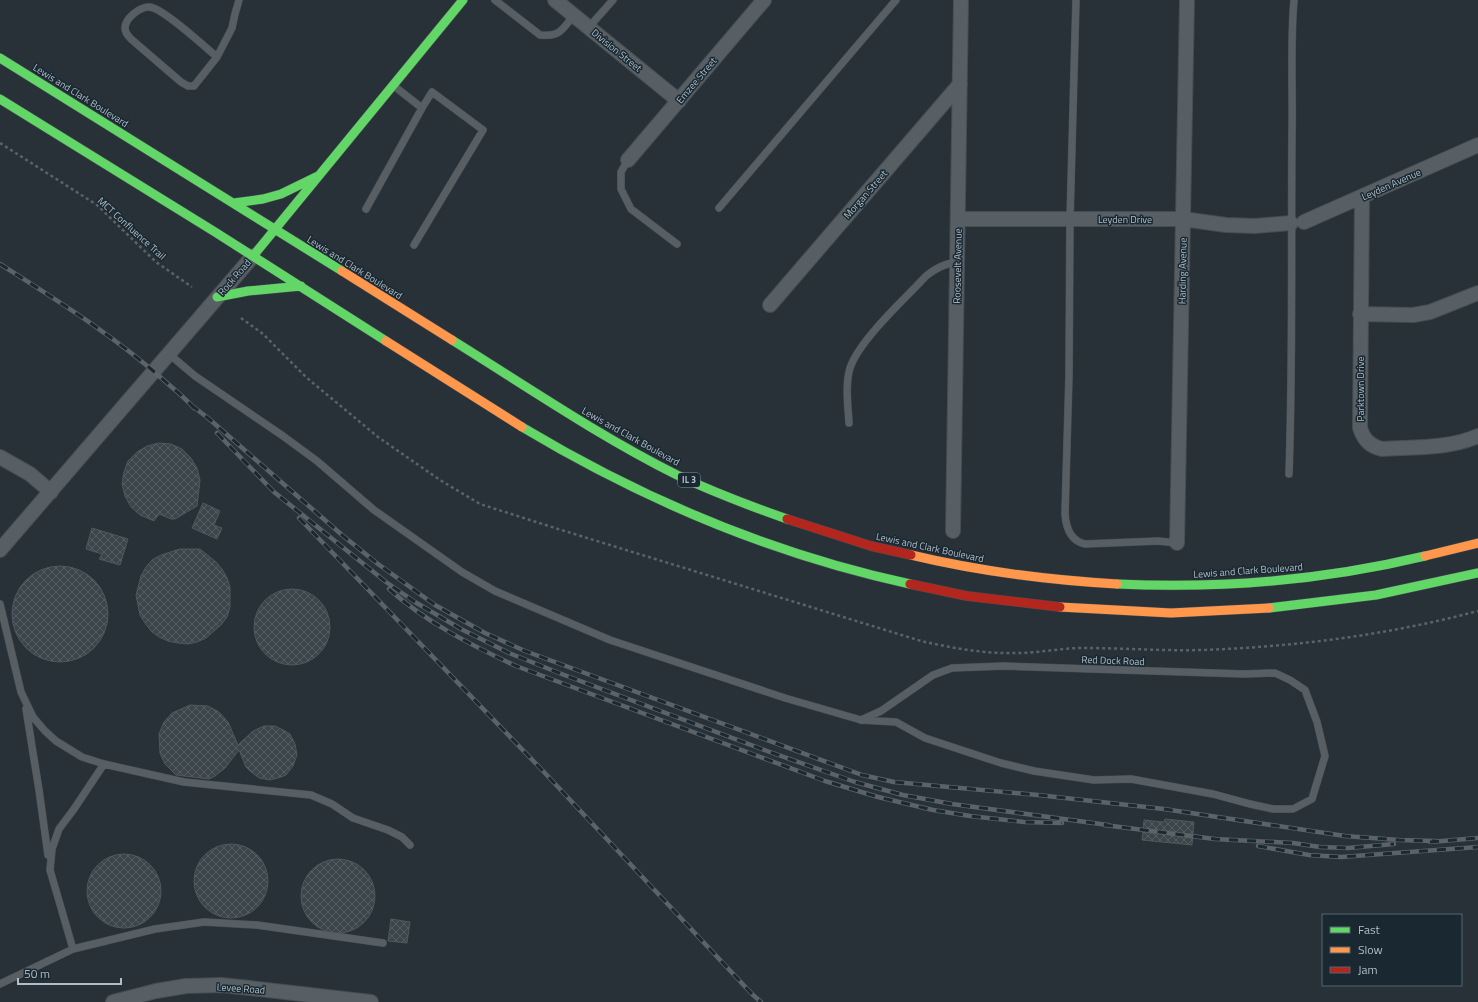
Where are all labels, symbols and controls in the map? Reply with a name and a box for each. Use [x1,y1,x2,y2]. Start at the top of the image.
street label: Division Street [588,25,646,76]
street label: Emzee Street [672,53,721,107]
street label: Lewis and Clark Boulevard [30,60,131,131]
street label: Leyden Avenue [1359,165,1423,204]
street label: Morgan Street [840,166,891,222]
street label: MCT Confluence Trail [94,194,169,263]
street label: Leyden Drive [1098,212,1152,227]
street label: Roosevelt Avenue [949,228,966,304]
street label: Lewis and Clark Boulevard [304,232,405,303]
street label: Harding Avenue [1174,238,1191,304]
street label: Rock Road [214,256,255,299]
street label: Parktown Drive [1353,357,1368,421]
street label: Lewis and Clark Boulevard [579,403,682,470]
road number: IL 3 [678,473,700,487]
street label: Lewis and Clark Boulevard [875,529,985,566]
street label: Lewis and Clark Boulevard [1193,559,1303,582]
street label: Red Dock Road [1081,652,1145,669]
legend [1322,914,1462,986]
text: Fast [1358,920,1381,939]
text: Slow [1358,940,1383,959]
scale bar [18,960,121,986]
text: Jam [1358,960,1378,979]
text: 50 m [24,964,50,983]
street label: Levee Road [216,979,266,998]

